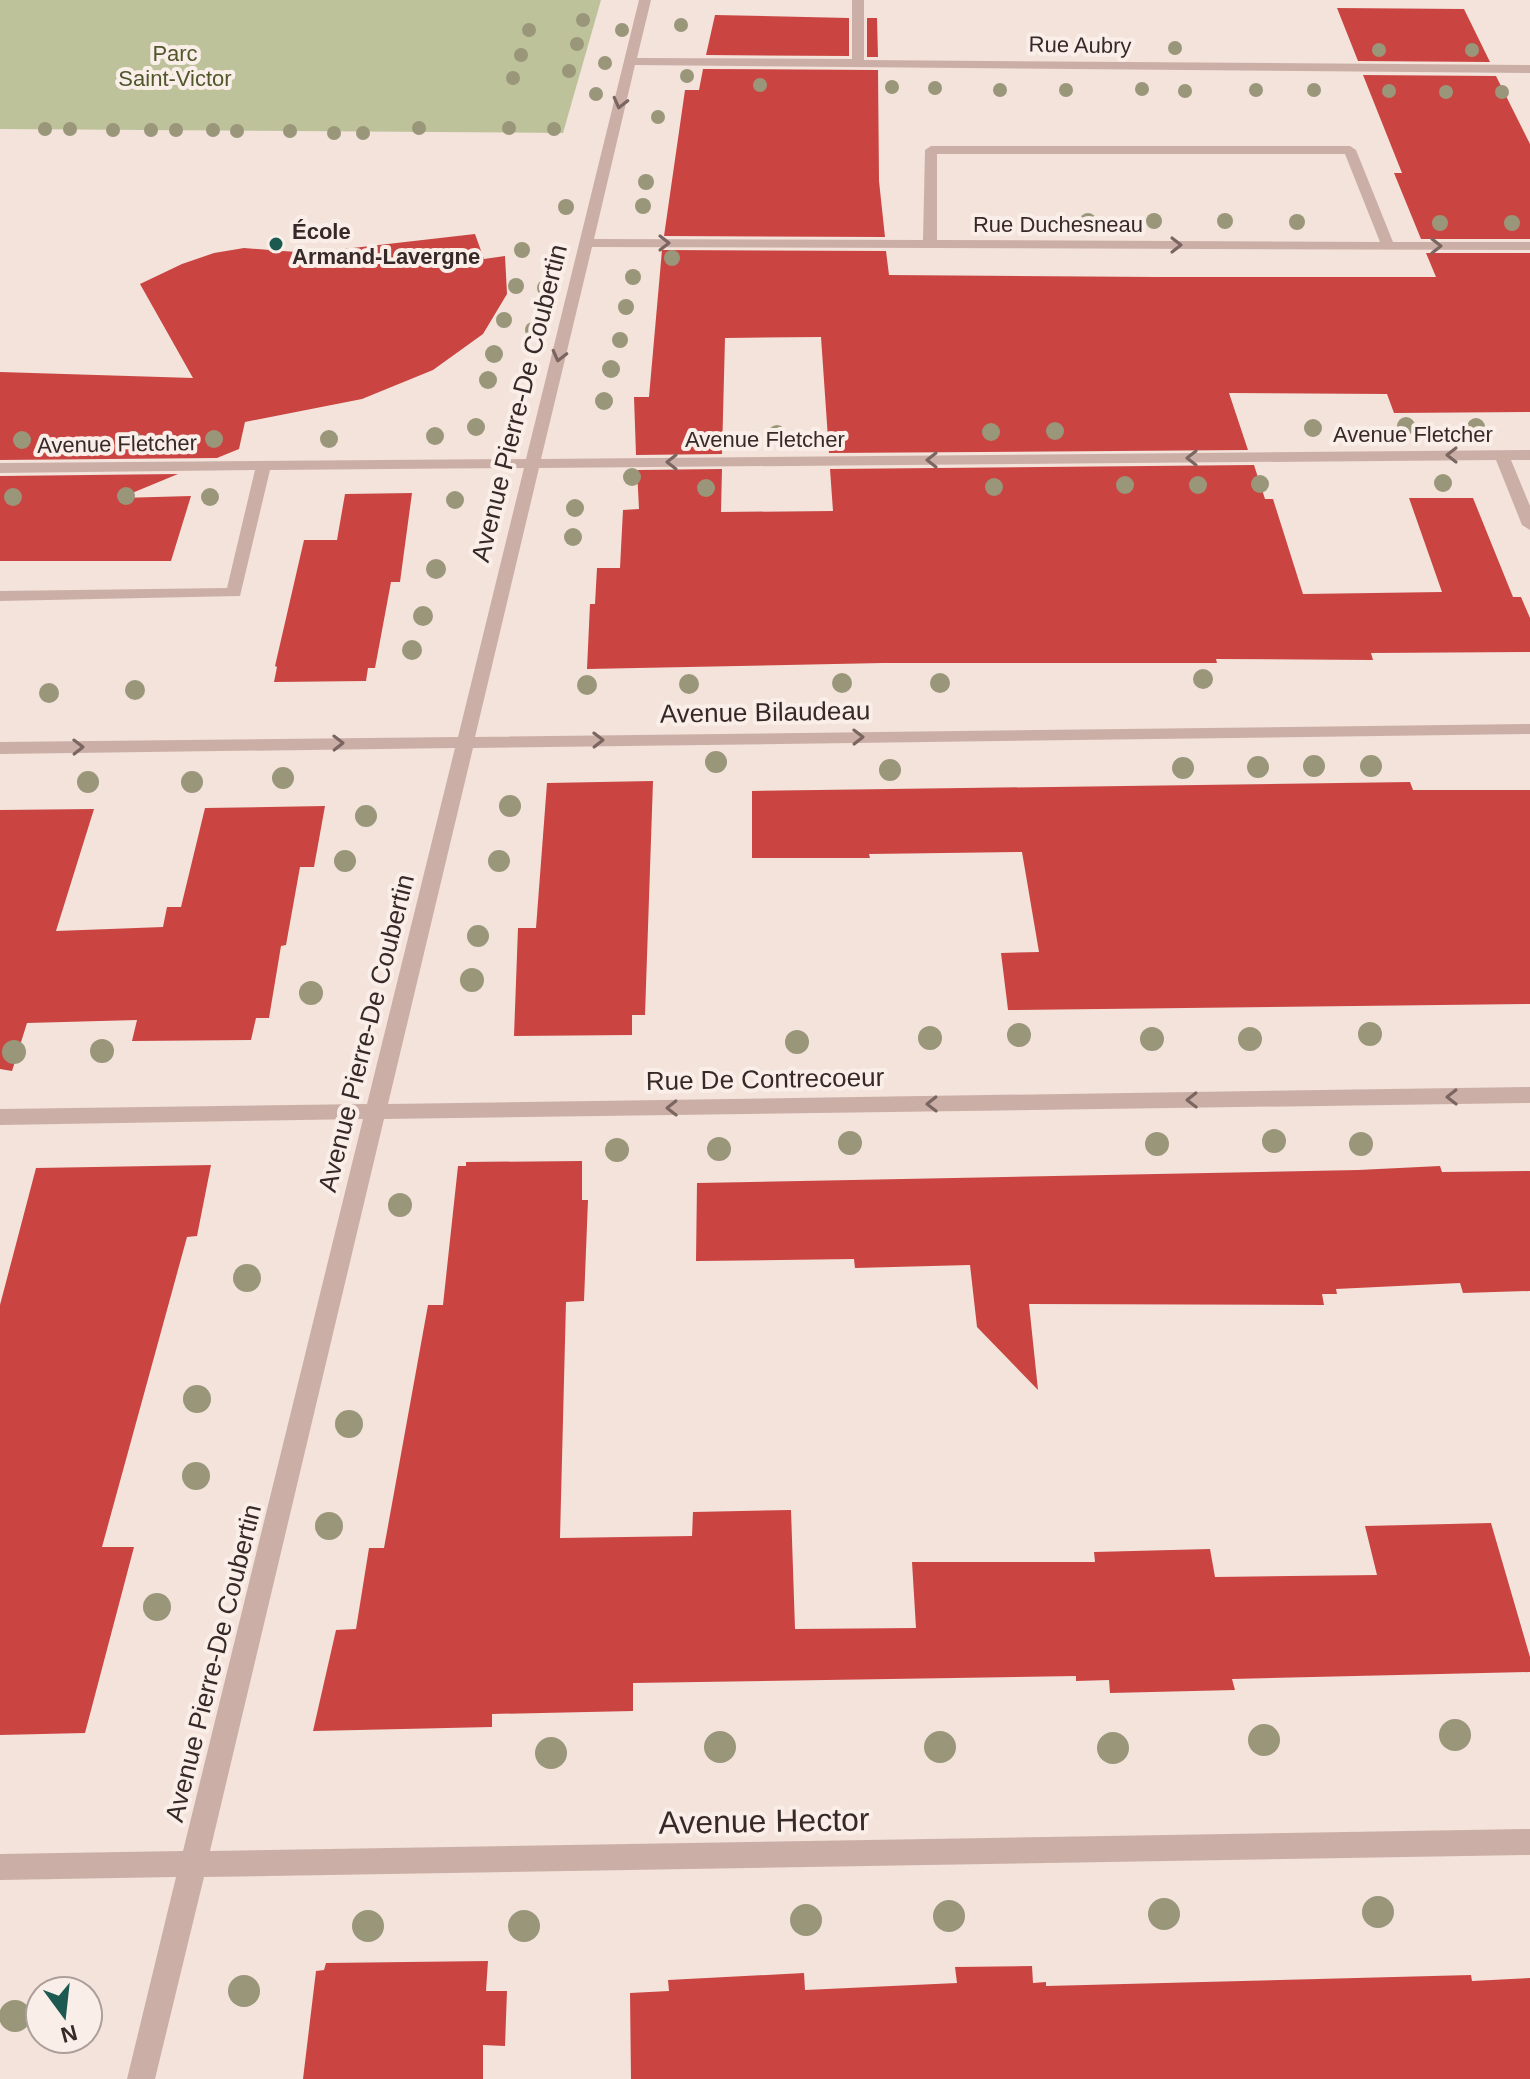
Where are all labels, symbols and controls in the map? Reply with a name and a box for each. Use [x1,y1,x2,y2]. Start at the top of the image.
street label: Rue Aubry [1028,32,1132,58]
park label: Parc Saint-Victor [118,41,232,91]
one-way arrow [612,96,629,109]
street label: Rue Duchesneau [973,212,1143,237]
place label: École Armand-Lavergne [292,219,480,269]
one-way arrow [658,234,671,252]
marker: École Armand-Lavergne [267,235,285,253]
one-way arrow [1170,236,1183,254]
one-way arrow [1430,237,1443,255]
street label: Avenue Pierre-De Coubertin [465,241,573,565]
one-way arrow [551,348,568,362]
street label: Avenue Fletcher [1333,422,1493,447]
street label: Avenue Fletcher [685,427,845,452]
street label: Avenue Fletcher [37,430,197,458]
one-way arrow [1445,446,1458,464]
one-way arrow [1185,449,1198,466]
one-way arrow [925,451,938,469]
one-way arrow [665,453,678,471]
street label: Avenue Bilaudeau [659,695,871,729]
one-way arrow [852,728,865,746]
one-way arrow [592,731,605,749]
one-way arrow [332,734,345,752]
one-way arrow [72,738,85,756]
street label: Avenue Pierre-De Coubertin [312,871,420,1195]
street label: Rue De Contrecoeur [646,1062,885,1096]
one-way arrow [1445,1088,1458,1105]
one-way arrow [1185,1092,1198,1109]
one-way arrow [925,1095,938,1113]
one-way arrow [665,1099,678,1117]
street label: Avenue Pierre-De Coubertin [159,1501,267,1825]
street label: Avenue Hector [658,1801,870,1841]
north arrow [24,1975,104,2055]
text: N [58,2020,80,2048]

